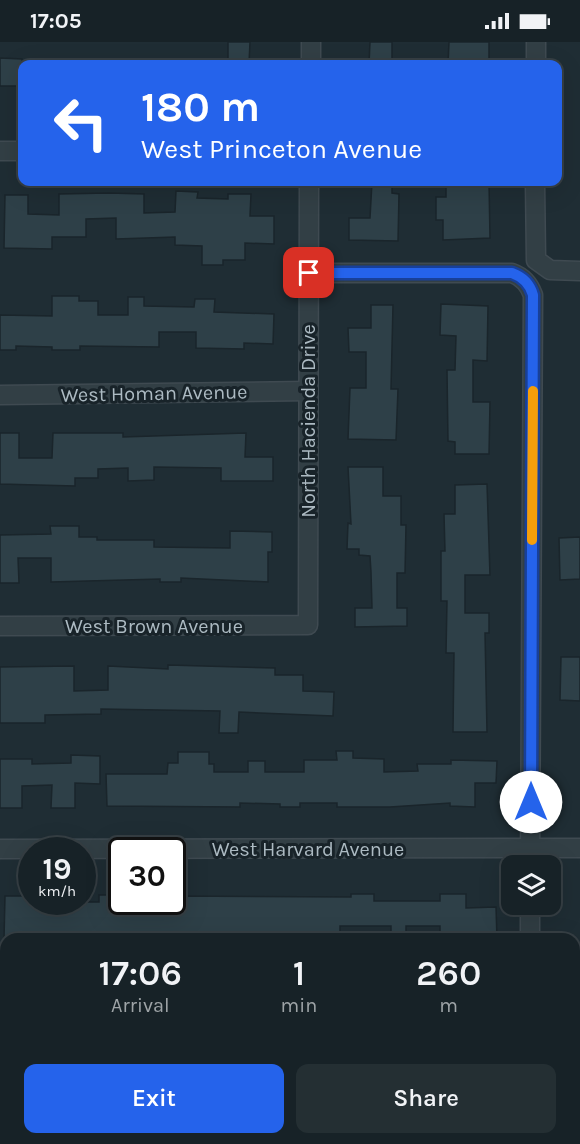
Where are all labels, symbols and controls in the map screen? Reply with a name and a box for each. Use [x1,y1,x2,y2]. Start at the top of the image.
text: 17:05 [30,8,81,34]
text: 180 m [141,82,260,132]
icon: left [42,84,120,162]
text: West Princeton Avenue [141,133,422,165]
pin [283,247,334,298]
icon: arrive [292,256,325,289]
street label: North Hacienda Drive [297,324,320,518]
street label: West Homan Avenue [60,380,248,407]
street label: West Brown Avenue [65,615,243,638]
position arrow [499,770,563,834]
speed limit sign: 30 [108,837,186,915]
street label: West Harvard Avenue [212,838,404,861]
text: 19 [42,851,71,887]
map controls [501,855,561,915]
button: layers [501,855,561,915]
text: km/h [38,882,76,900]
text: 17:06 [99,952,182,994]
text: 1 [293,952,305,994]
text: 260 [416,952,481,994]
text: Arrival [111,994,170,1017]
text: min [281,994,317,1017]
text: m [439,994,458,1017]
button: Exit [24,1064,284,1133]
button: Share [296,1064,556,1133]

